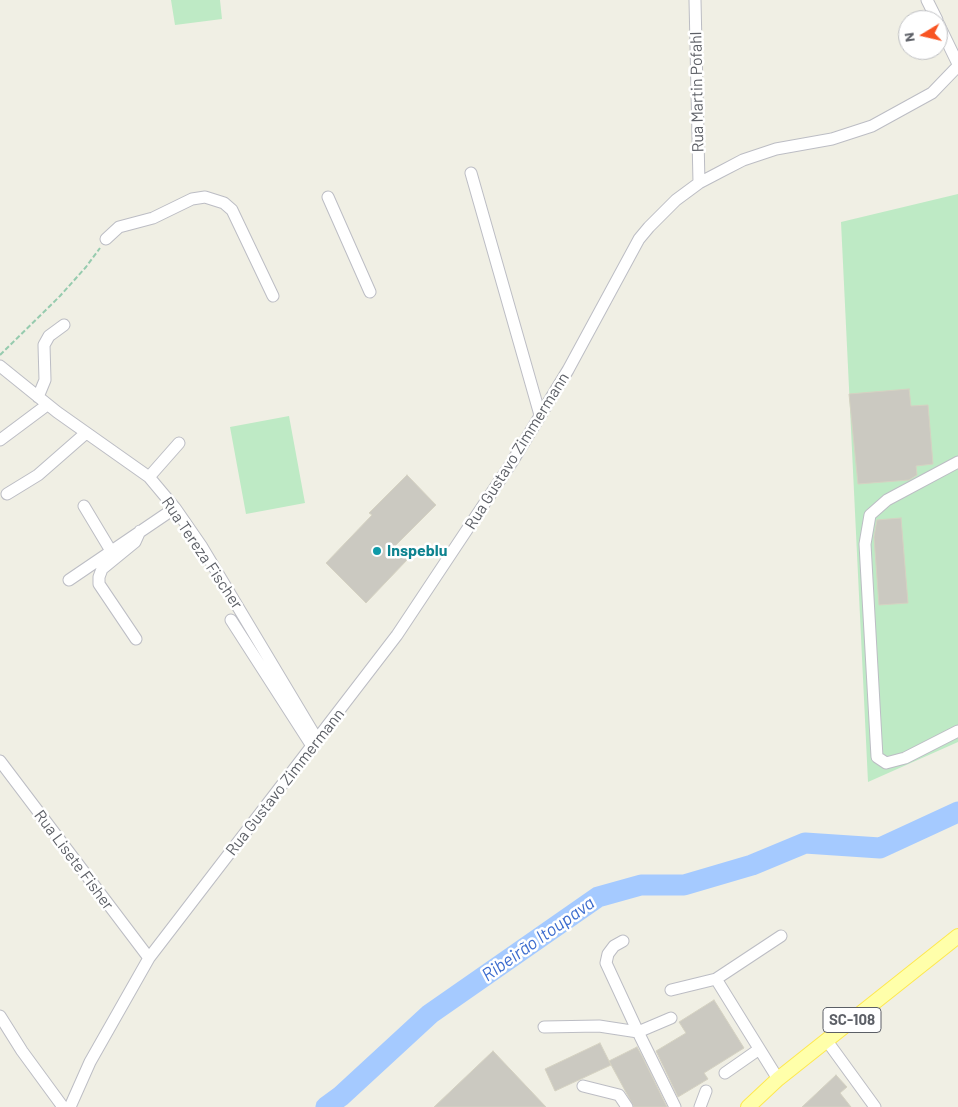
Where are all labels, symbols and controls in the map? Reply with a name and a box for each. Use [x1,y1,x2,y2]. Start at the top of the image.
north arrow [898,10,948,60]
street label: Rua Martin Pofahl [686,31,708,153]
text: N [900,31,918,43]
street label: Rua Gustavo Zimmermann [461,369,573,533]
street label: Rua Tereza Fischer [157,493,247,613]
place label: Inspeblu [387,541,447,561]
marker: Inspeblu [371,545,383,557]
street label: Rua Gustavo Zimmermann [222,705,348,859]
street label: Rua Lisete Fisher [30,806,118,914]
water label: Ribeirão Itoupava [478,892,598,986]
road number: SC-108 [823,1008,881,1032]

